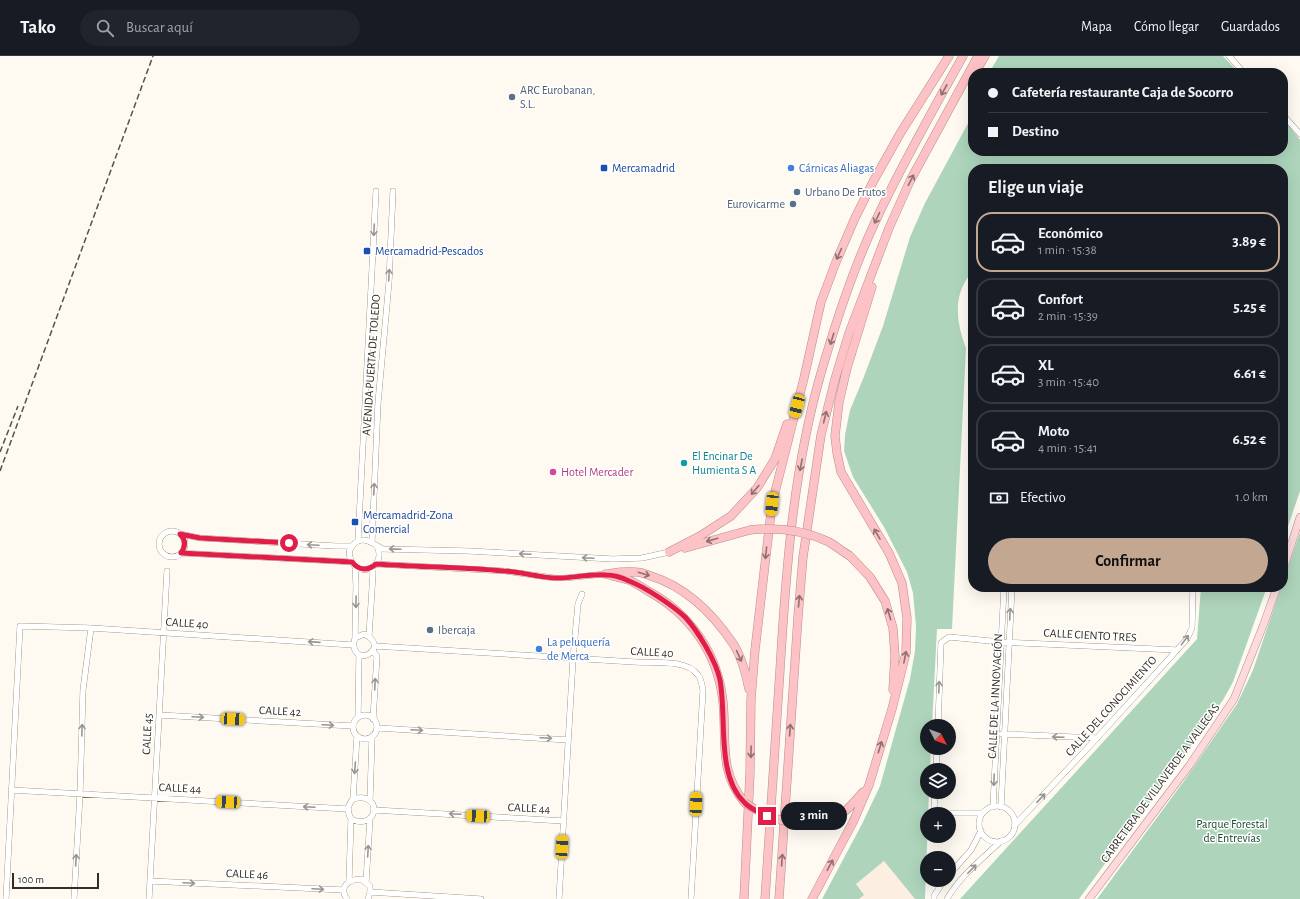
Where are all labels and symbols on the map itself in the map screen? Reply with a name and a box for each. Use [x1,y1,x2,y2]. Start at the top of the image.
place label: ARC Eurobanan, S.L. [520,84,595,110]
one-way arrow [940,84,947,96]
marker: ARC Eurobanan, S.L. [507,92,517,102]
place label: Mercamadrid [612,162,675,174]
place label: Cárnicas Aliagas [799,162,874,174]
marker: Mercamadrid [599,163,609,173]
marker: Cárnicas Aliagas [786,163,796,173]
one-way arrow [908,174,915,186]
place label: Urbano De Frutos [805,186,886,198]
marker: Urbano De Frutos [792,187,802,197]
place label: Eurovicarme [727,198,785,210]
marker: Eurovicarme [788,199,798,209]
one-way arrow [873,211,880,223]
one-way arrow [371,223,378,236]
place label: Mercamadrid-Pescados [375,245,484,257]
marker: Mercamadrid-Pescados [362,246,372,256]
one-way arrow [835,248,843,260]
one-way arrow [385,269,393,282]
street label: AVENIDA PUERTA DE TOLEDO [360,294,382,436]
one-way arrow [828,333,835,346]
car [788,393,806,419]
one-way arrow [822,410,829,423]
place label: El Encinar De Humienta S A [692,450,756,476]
marker: El Encinar De Humienta S A [679,458,689,468]
one-way arrow [797,459,805,472]
place label: Hotel Mercader [561,466,633,478]
marker: Hotel Mercader [548,467,558,477]
one-way arrow [371,483,378,496]
one-way arrow [750,485,759,496]
car [765,491,779,517]
place label: Mercamadrid-Zona Comercial [363,509,454,535]
marker: Mercamadrid-Zona Comercial [350,517,360,527]
one-way arrow [873,528,881,540]
route start [280,534,298,552]
one-way arrow [706,537,719,544]
one-way arrow [307,541,320,548]
one-way arrow [389,545,402,553]
one-way arrow [762,546,770,559]
one-way arrow [519,550,532,557]
one-way arrow [582,554,595,561]
one-way arrow [637,571,650,578]
one-way arrow [352,595,360,608]
one-way arrow [796,595,803,608]
one-way arrow [885,608,892,621]
one-way arrow [1007,608,1014,621]
street label: CALLE 40 [165,616,209,630]
place label: Ibercaja [438,624,476,637]
marker: Ibercaja [425,625,435,635]
street label: CALLE CIENTO TRES [1043,627,1137,643]
street label: CALLE DE LA INNOVACIÓN [985,633,1004,759]
one-way arrow [1181,634,1189,645]
place label: La peluquería de Merca [547,636,611,662]
one-way arrow [308,639,321,646]
marker: La peluquería de Merca [534,644,544,654]
street label: CALLE 40 [630,645,674,659]
one-way arrow [736,650,743,662]
one-way arrow [901,651,909,664]
street label: CALLE DEL CONOCIMIENTO [1063,653,1159,758]
one-way arrow [372,678,379,691]
one-way arrow [935,681,943,694]
street label: CARRETERA DE VILLAVERDE A VALLECAS [1098,701,1222,865]
street label: CALLE 42 [259,704,302,718]
car [221,712,245,726]
street label: CALLE 45 [140,713,154,755]
one-way arrow [191,714,204,721]
north arrow [920,719,956,755]
one-way arrow [321,721,334,728]
one-way arrow [78,724,85,737]
one-way arrow [787,724,794,737]
one-way arrow [410,727,423,734]
one-way arrow [1052,733,1065,740]
one-way arrow [539,734,552,742]
one-way arrow [877,741,884,754]
one-way arrow [747,745,754,758]
one-way arrow [352,761,359,774]
one-way arrow [991,773,998,786]
street label: CALLE 44 [158,781,202,795]
car [690,792,702,816]
one-way arrow [1036,793,1046,803]
car [216,795,240,809]
street label: CALLE 44 [507,801,551,815]
callout: 3 min [781,802,847,830]
one-way arrow [303,803,316,810]
route end [758,807,776,825]
car [466,809,490,823]
one-way arrow [449,811,462,818]
park label: Parque Forestal de Entrevías [1196,818,1268,844]
car [555,835,569,859]
one-way arrow [364,845,372,858]
one-way arrow [73,854,80,867]
one-way arrow [778,854,785,867]
one-way arrow [827,859,835,871]
one-way arrow [967,864,976,874]
street label: CALLE 46 [226,867,269,881]
scale bar [12,871,99,890]
one-way arrow [182,879,195,886]
one-way arrow [311,885,324,892]

